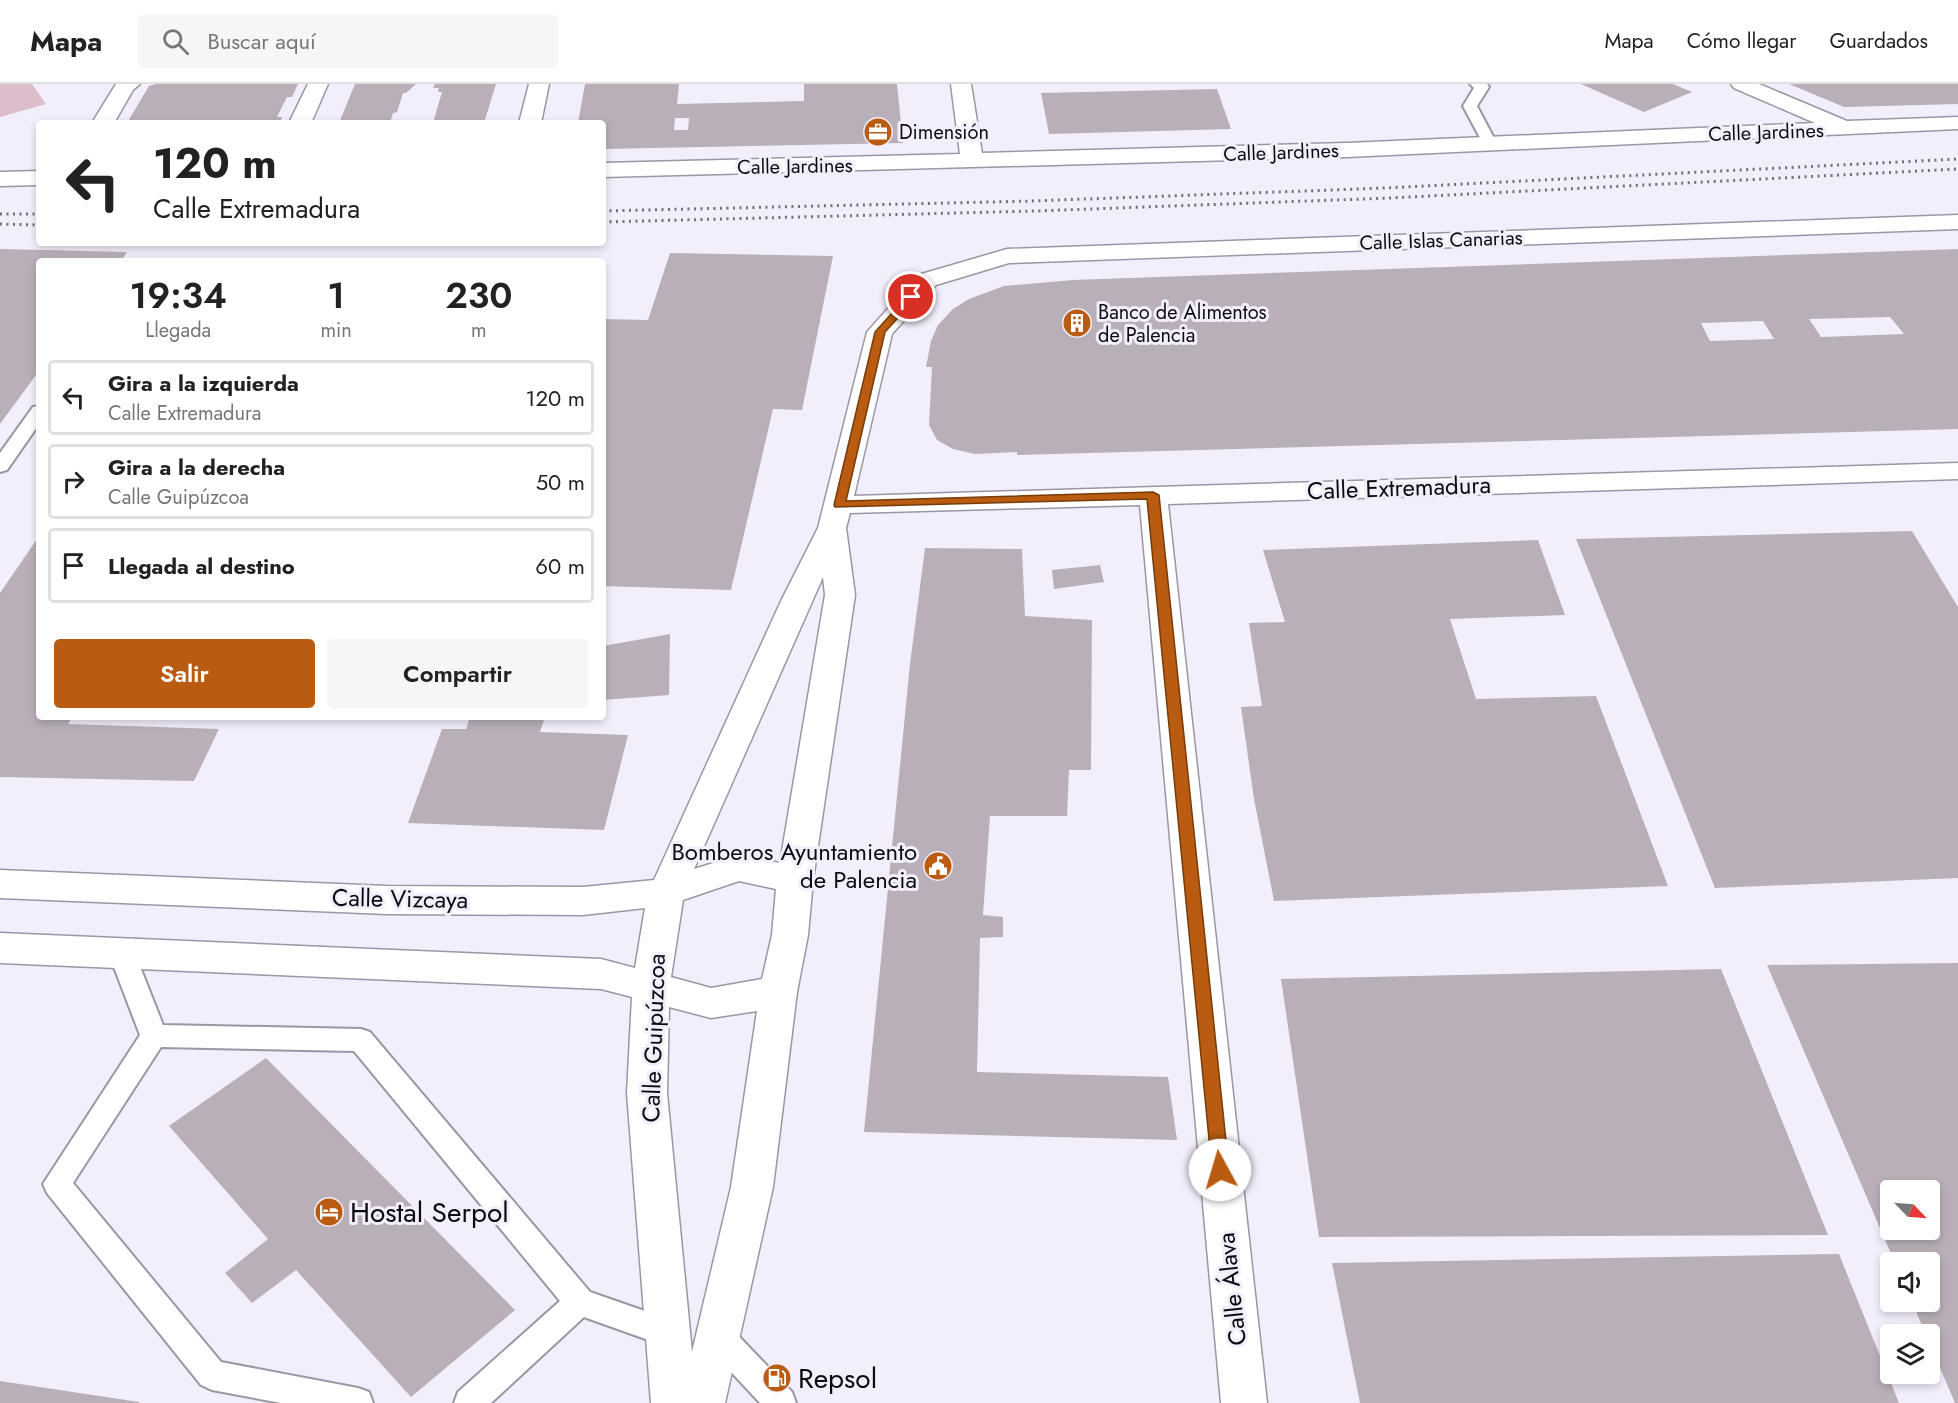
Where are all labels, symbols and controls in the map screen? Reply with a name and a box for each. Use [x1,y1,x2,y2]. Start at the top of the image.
search box [138,14,558,68]
text: Mapa [30,21,102,62]
icon: search [159,25,192,58]
text: Buscar aquí [207,25,316,57]
text: Mapa [1604,26,1654,56]
text: Cómo llegar [1687,26,1796,56]
text: Guardados [1829,26,1928,56]
office icon: Dimensión [862,116,894,148]
street label: Calle Jardines [1708,116,1824,149]
place label: Dimensión [899,118,989,147]
text: 120 m [153,133,277,194]
street label: Calle Jardines [1223,136,1339,169]
icon: left [54,144,132,222]
street label: Calle Jardines [737,151,853,182]
text: Calle Extremadura [153,189,360,228]
street label: Calle Islas Canarias [1359,223,1523,258]
text: 19:34 [130,269,227,321]
text: 1 [327,269,345,321]
text: 230 [445,269,513,321]
pin [885,271,936,322]
icon: arrive [894,280,927,313]
place label: Banco de Alimentos de Palencia [1098,298,1267,350]
building icon: Banco de Alimentos de Palencia [1061,307,1093,339]
text: Llegada [145,316,211,345]
text: min [320,316,352,345]
text: m [471,316,487,345]
text: Gira a la izquierda [108,367,299,399]
icon: left [57,381,90,414]
text: 120 m [526,382,585,414]
text: Calle Extremadura [108,399,261,428]
text: Gira a la derecha [108,451,285,483]
icon: right [57,465,90,498]
text: 50 m [536,466,585,498]
street label: Calle Extremadura [1306,467,1492,508]
text: Calle Guipúzcoa [108,483,249,512]
icon: arrive [57,549,90,582]
text: Llegada al destino [108,550,295,582]
text: 60 m [535,550,585,582]
button: Salir [54,639,315,708]
button: Compartir [327,639,588,708]
place label: Bomberos Ayuntamiento de Palencia [671,834,917,897]
public building icon: Bomberos Ayuntamiento de Palencia [922,850,954,882]
street label: Calle Vizcaya [332,880,468,917]
street label: Calle Guipúzcoa [633,953,674,1123]
position arrow [1188,1138,1252,1202]
north arrow [1880,1180,1940,1240]
map controls [1880,1180,1940,1384]
place label: Hostal Serpol [350,1192,509,1233]
hotel icon: Hostal Serpol [313,1196,345,1228]
street label: Calle Álava [1208,1231,1255,1347]
button: sound [1880,1252,1940,1312]
button: layers [1880,1324,1940,1384]
place label: Repsol [798,1358,877,1399]
fuel station icon: Repsol [761,1362,793,1394]

